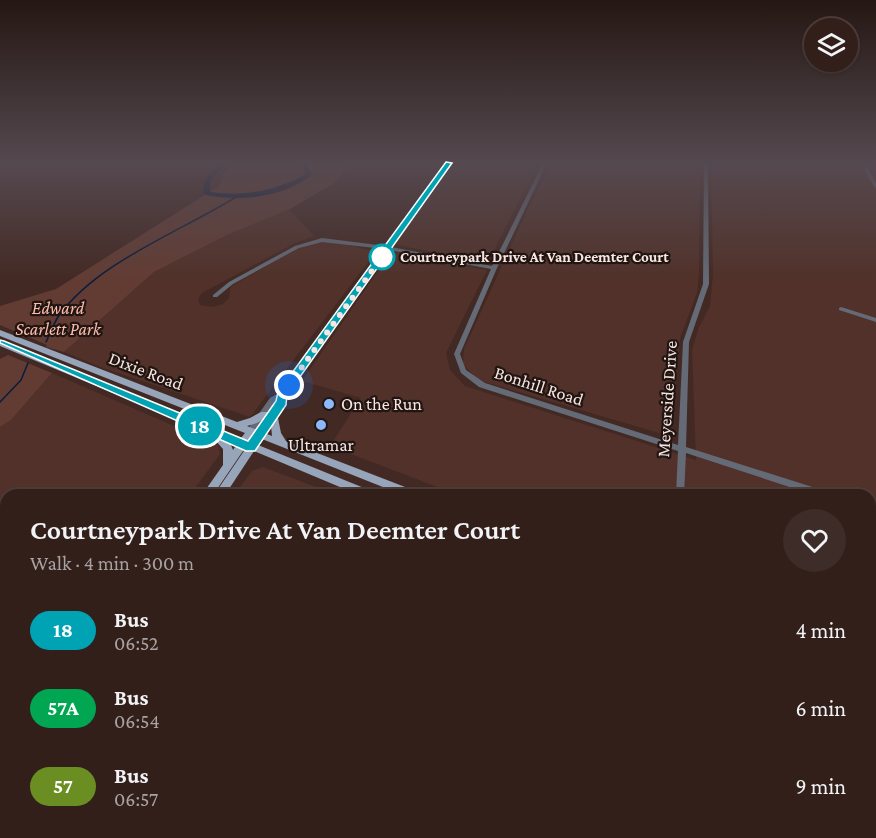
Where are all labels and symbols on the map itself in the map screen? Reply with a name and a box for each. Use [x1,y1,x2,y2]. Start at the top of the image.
marker: Courtneypark Drive At Van Deemter Court [369,244,395,270]
place label: Courtneypark Drive At Van Deemter Court [400,249,669,265]
park label: Edward Scarlett Park [15,298,102,339]
street label: Meyerside Drive [653,340,681,458]
street label: Dixie Road [106,348,186,394]
street label: Bonhill Road [492,362,586,410]
your location [274,370,304,400]
place label: On the Run [341,394,422,414]
marker: On the Run [322,397,336,411]
line badge: 18 [173,406,227,446]
marker: Ultramar [314,418,328,432]
place label: Ultramar [288,435,355,455]

